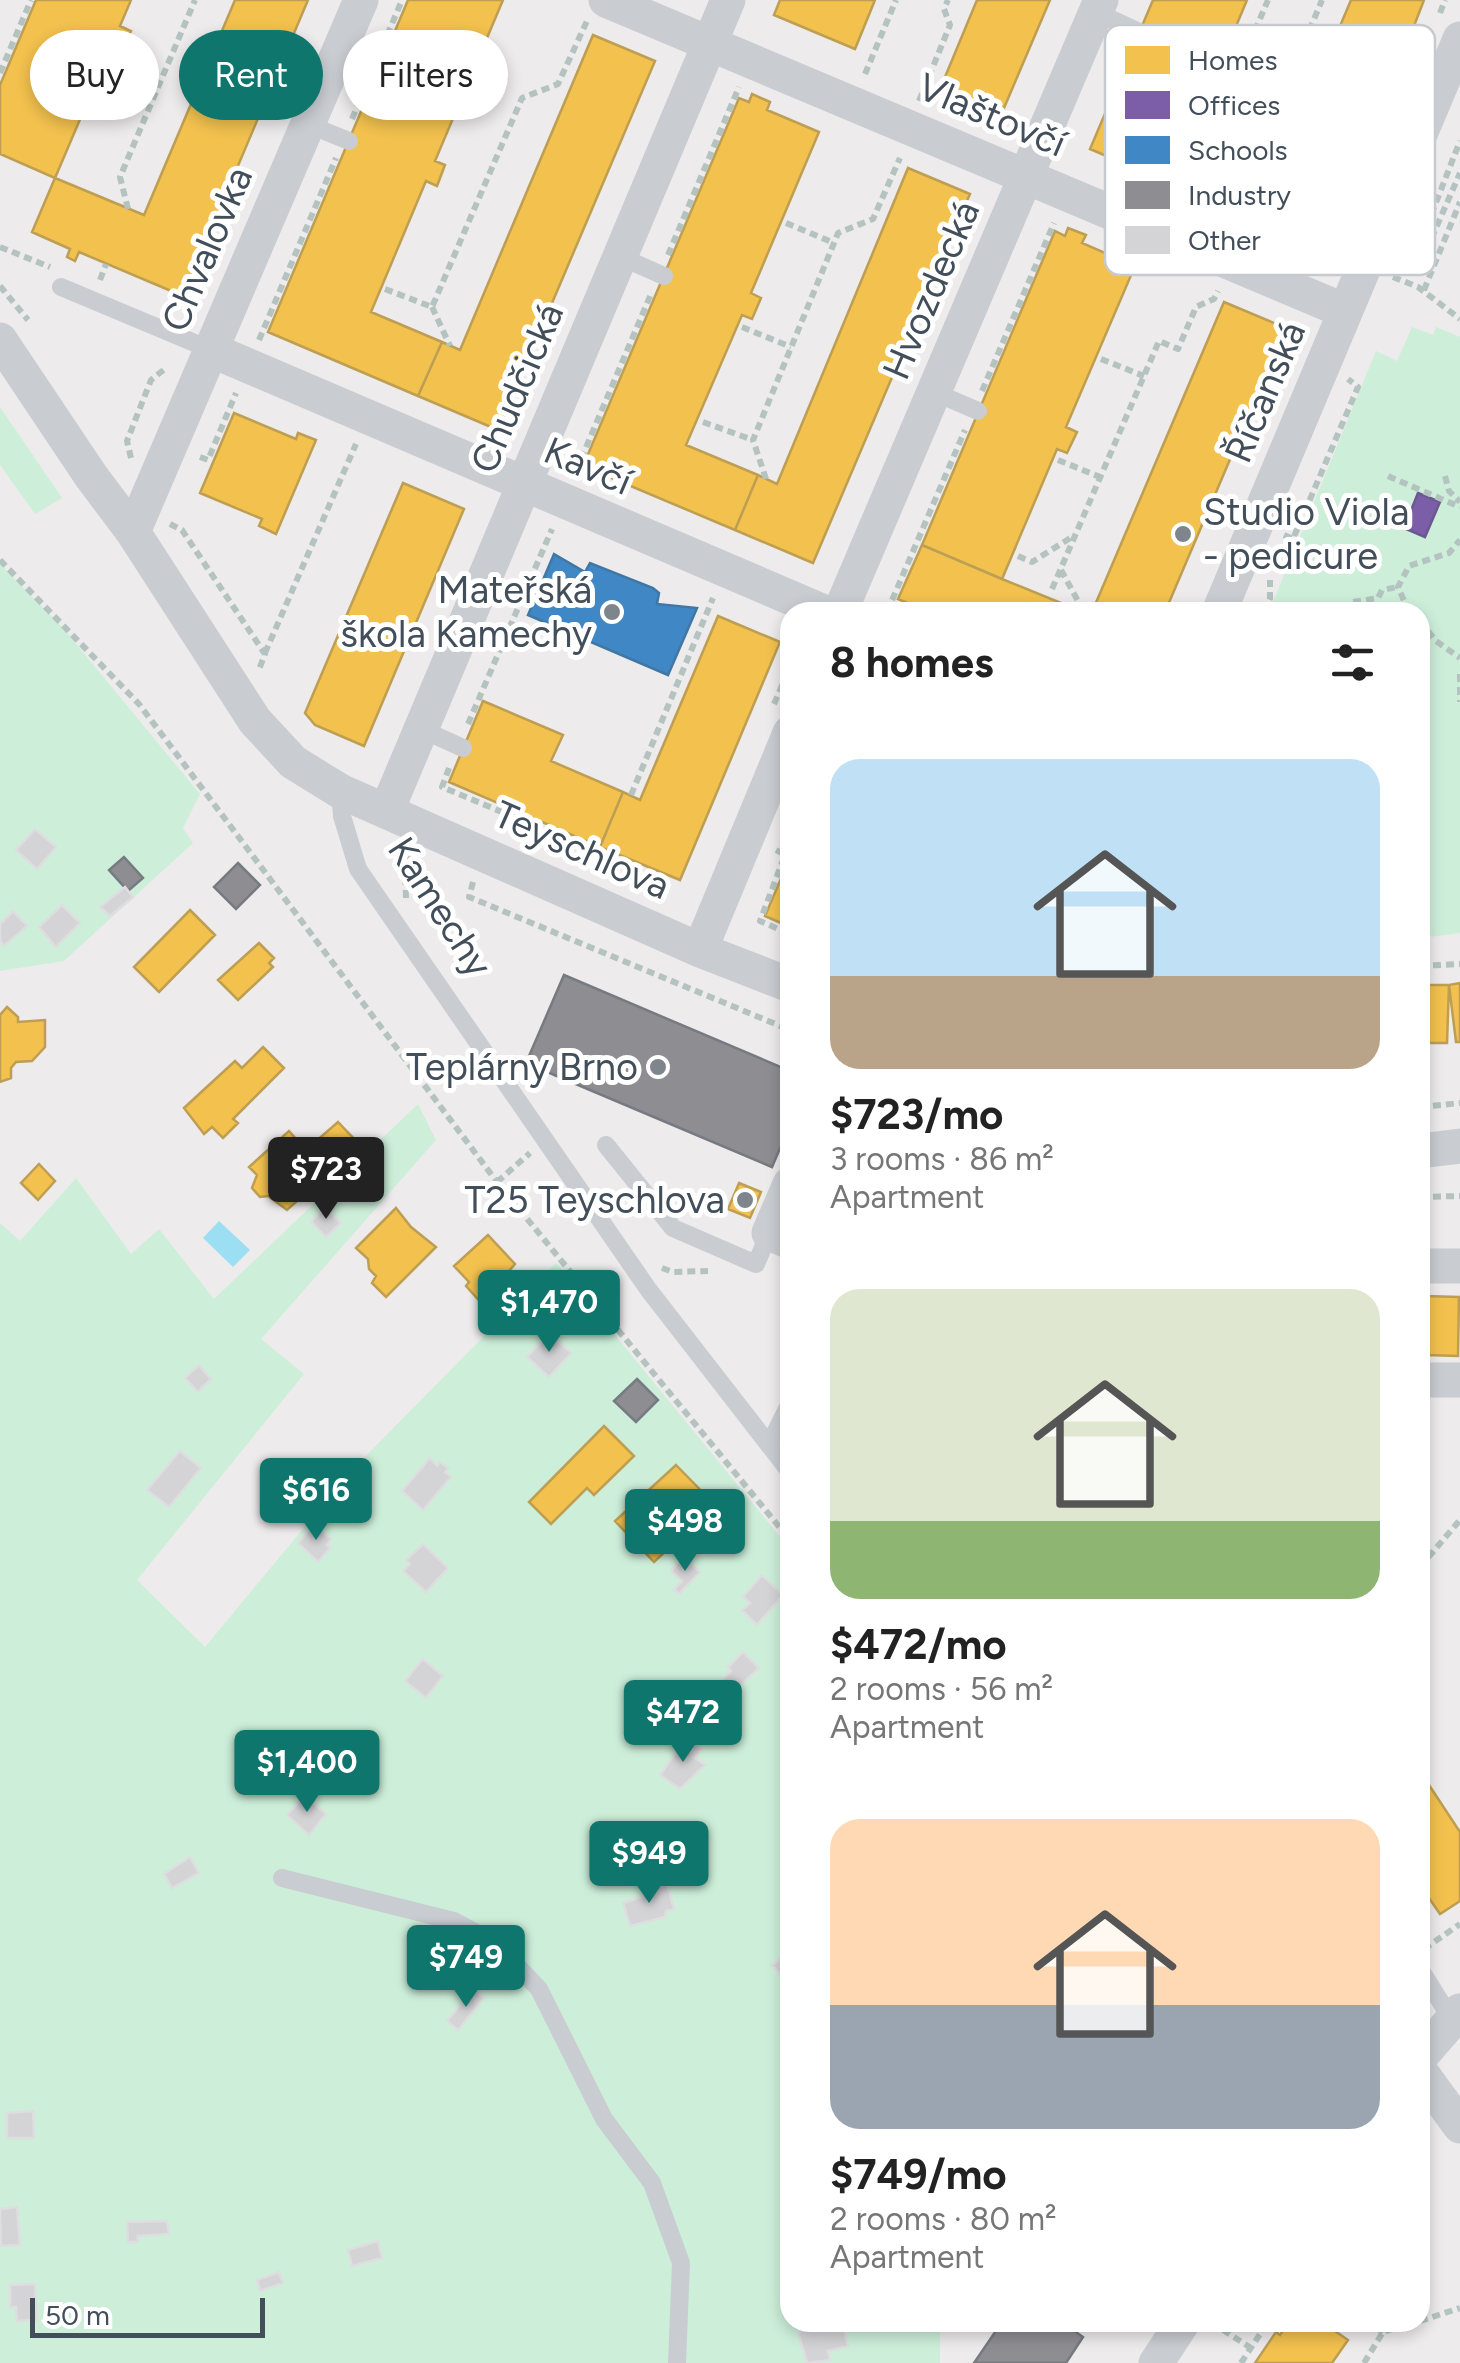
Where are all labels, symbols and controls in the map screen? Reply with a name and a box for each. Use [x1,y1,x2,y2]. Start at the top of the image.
legend [1105,25,1435,275]
chip: Buy [30,30,159,120]
chip: Rent [179,30,323,120]
chip: Filters [343,30,508,120]
text: Homes [1188,43,1277,77]
street label: Vlaštovčí [911,63,1075,168]
text: Offices [1188,88,1280,122]
text: Schools [1188,133,1288,167]
street label: Chvalovka [152,160,262,338]
text: Industry [1188,178,1291,212]
street label: Hvozdecká [873,194,989,386]
text: Other [1188,223,1261,257]
street label: Chudčická [461,296,573,480]
street label: Říčanská [1215,315,1315,469]
street label: Kavčí [537,427,641,506]
place label: Studio Viola - pedicure [1203,489,1409,579]
marker: Studio Viola - pedicure [1172,523,1194,545]
place label: Mateřská škola Kamechy [340,567,592,657]
marker: Mateřská škola Kamechy [601,601,623,623]
icon: filters [1325,635,1380,690]
text: 8 homes [830,637,994,688]
street label: Teyschlova [487,791,677,909]
icon: home [1015,824,1195,1004]
street label: Kamechy [378,829,502,985]
place label: Teplárny Brno [406,1044,638,1090]
marker: Teplárny Brno [647,1056,669,1078]
text: $723/mo [830,1089,1003,1140]
pin: $723 [267,1137,385,1222]
text: 3 rooms · 86 m² [830,1140,1054,1178]
text: $723 [290,1150,362,1188]
place label: T25 Teyschlova [465,1177,725,1223]
text: Apartment [830,1178,984,1216]
marker: T25 Teyschlova [734,1189,756,1211]
pin: $1,470 [468,1270,630,1355]
text: $1,470 [500,1283,598,1321]
icon: home [1015,1354,1195,1534]
pin: $616 [257,1458,375,1543]
text: $616 [282,1471,350,1509]
pin: $498 [626,1489,744,1574]
text: $498 [647,1502,723,1540]
text: $472/mo [830,1619,1007,1670]
text: 2 rooms · 56 m² [830,1670,1053,1708]
pin: $472 [624,1680,742,1765]
text: $472 [646,1693,720,1731]
text: Apartment [830,1708,984,1746]
pin: $1,400 [226,1730,388,1815]
text: $1,400 [256,1743,358,1781]
pin: $949 [590,1821,708,1906]
text: $949 [611,1834,687,1872]
icon: home [1015,1884,1195,2064]
pin: $749 [407,1925,525,2010]
text: $749 [429,1938,503,1976]
text: $749/mo [830,2149,1007,2200]
text: 2 rooms · 80 m² [830,2200,1057,2238]
text: Apartment [830,2238,984,2276]
scale bar [30,2293,265,2338]
text: 50 m [45,2298,110,2332]

